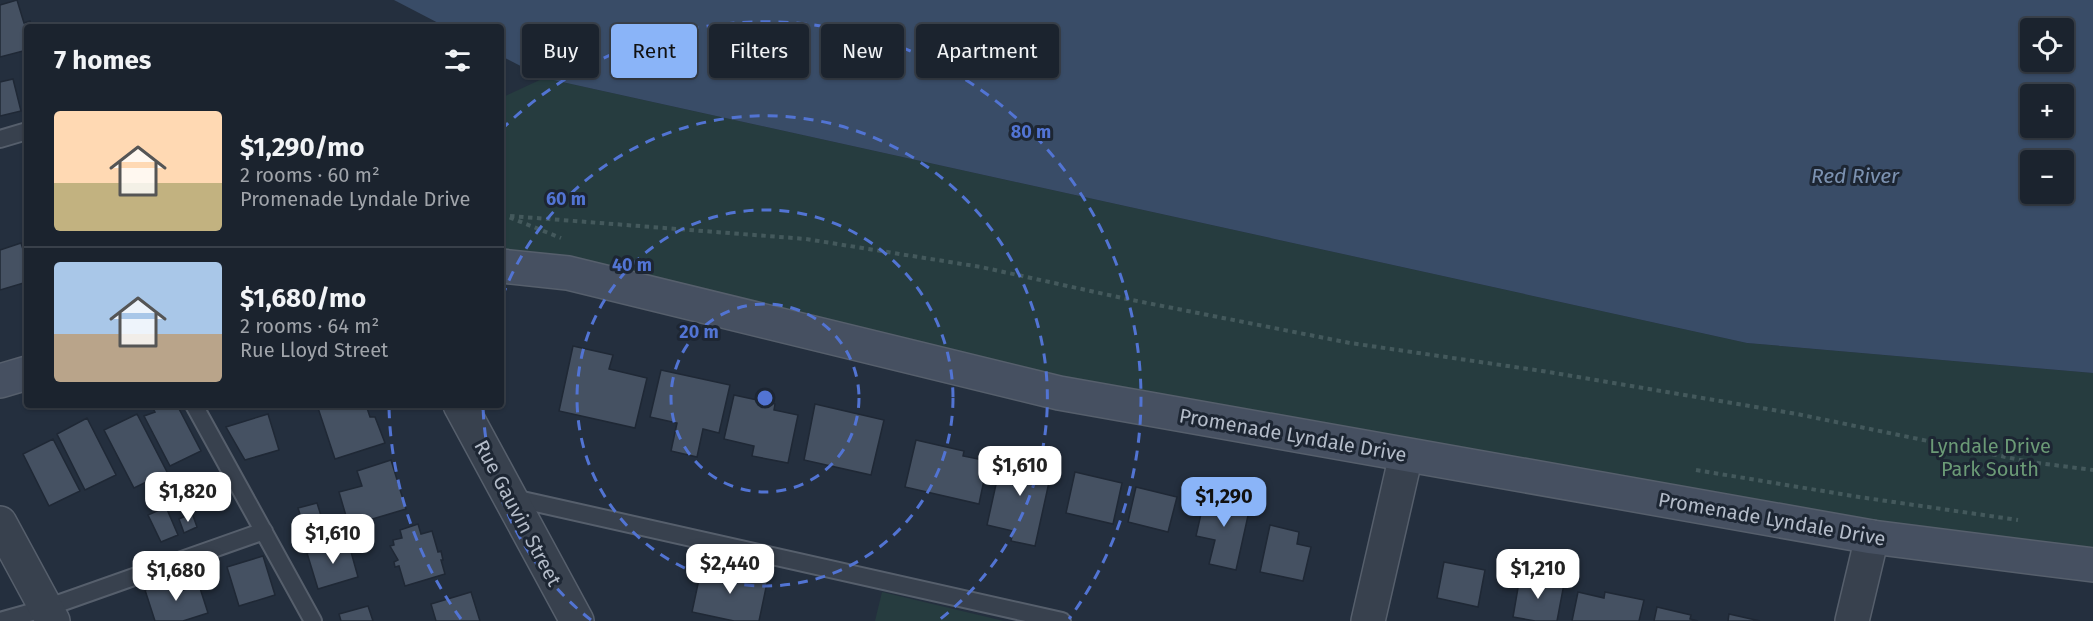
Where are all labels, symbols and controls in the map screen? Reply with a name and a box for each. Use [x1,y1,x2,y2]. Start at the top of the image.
map controls [2020,18,2074,204]
button: locate [2020,18,2074,72]
chip: Buy [522,24,599,78]
chip: Rent [611,24,697,78]
chip: Filters [709,24,809,78]
chip: New [821,24,904,78]
chip: Apartment [916,24,1059,78]
icon: filters [441,44,474,77]
text: 7 homes [54,45,151,76]
button: + [2020,84,2074,138]
text: 80 m [1011,121,1051,143]
text: $1,290/mo [240,132,365,163]
icon: home [102,135,174,207]
button: − [2020,150,2074,204]
text: 2 rooms · 60 m² [240,163,380,187]
water label: Red River [1811,163,1900,189]
text: Promenade Lyndale Drive [240,187,470,211]
text: 60 m [546,188,586,210]
text: 40 m [612,254,652,276]
text: $1,680/mo [240,283,366,314]
icon: home [102,286,174,358]
text: 2 rooms · 64 m² [240,314,379,338]
text: 20 m [679,321,719,343]
text: Rue Lloyd Street [240,338,388,362]
centre of rings [755,388,775,408]
street label: Promenade Lyndale Drive [1177,403,1409,467]
park label: Lyndale Drive Park South [1929,434,2051,481]
street label: Rue Gauvin Street [469,436,567,591]
pin: $1,610 [971,446,1069,497]
text: $1,610 [992,453,1048,477]
pin: $1,820 [139,472,237,523]
pin: $1,290 [1175,477,1273,528]
text: $1,820 [159,479,217,503]
text: $1,290 [1195,484,1253,508]
street label: Promenade Lyndale Drive [1656,487,1888,551]
pin: $1,610 [284,514,382,565]
text: $1,610 [305,521,361,545]
pin: $2,440 [681,544,779,595]
pin: $1,210 [1489,549,1587,600]
pin: $1,680 [127,551,225,602]
text: $2,440 [700,551,760,575]
text: $1,210 [1510,556,1566,580]
text: $1,680 [147,558,205,582]

